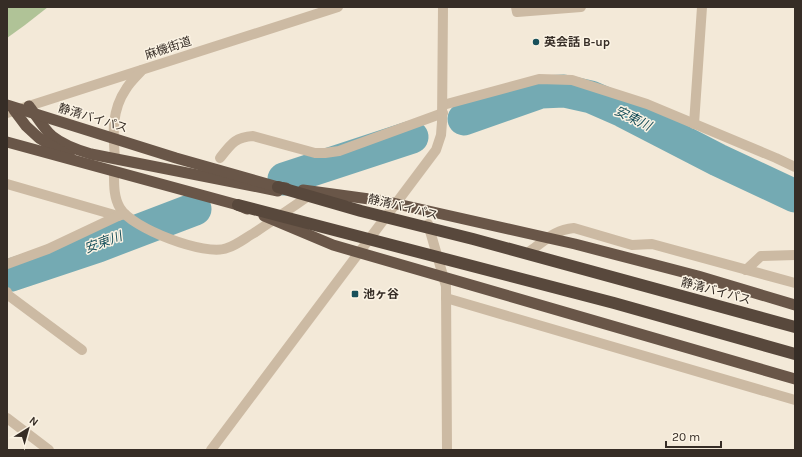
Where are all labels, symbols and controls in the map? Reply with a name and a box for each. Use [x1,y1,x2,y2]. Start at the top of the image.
street label: 麻機街道 [143,34,193,62]
place label: 英会話 B-up [544,35,610,49]
marker: 英会話 B-up [531,37,541,47]
street label: 静清バイパス [57,101,129,135]
water label: 安東川 [612,103,656,134]
street label: 静清バイパス [366,192,440,222]
water label: 安東川 [82,228,126,256]
street label: 静清バイパス [680,275,752,307]
place label: 池ヶ谷 [363,287,399,301]
marker: 池ヶ谷 [350,289,360,299]
north arrow [8,409,48,449]
text: N [27,414,41,429]
scale bar [666,423,721,449]
text: 20 m [672,430,700,444]

